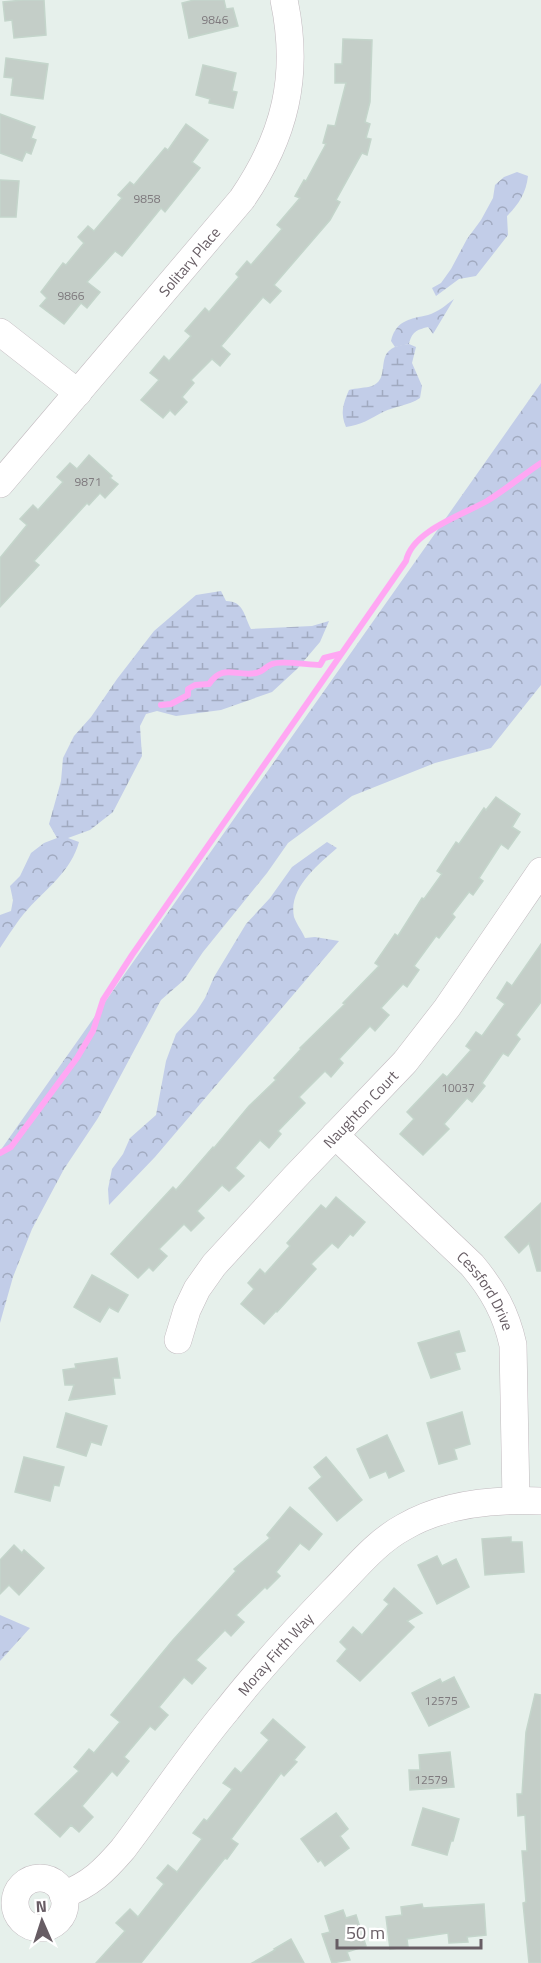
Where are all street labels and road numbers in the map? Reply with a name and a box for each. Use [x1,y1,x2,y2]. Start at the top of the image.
street label: Solitary Place [153,221,225,301]
street label: Naughton Court [317,1064,404,1153]
street label: Cessford Drive [452,1245,520,1333]
street label: Moray Firth Way [232,1607,318,1700]

